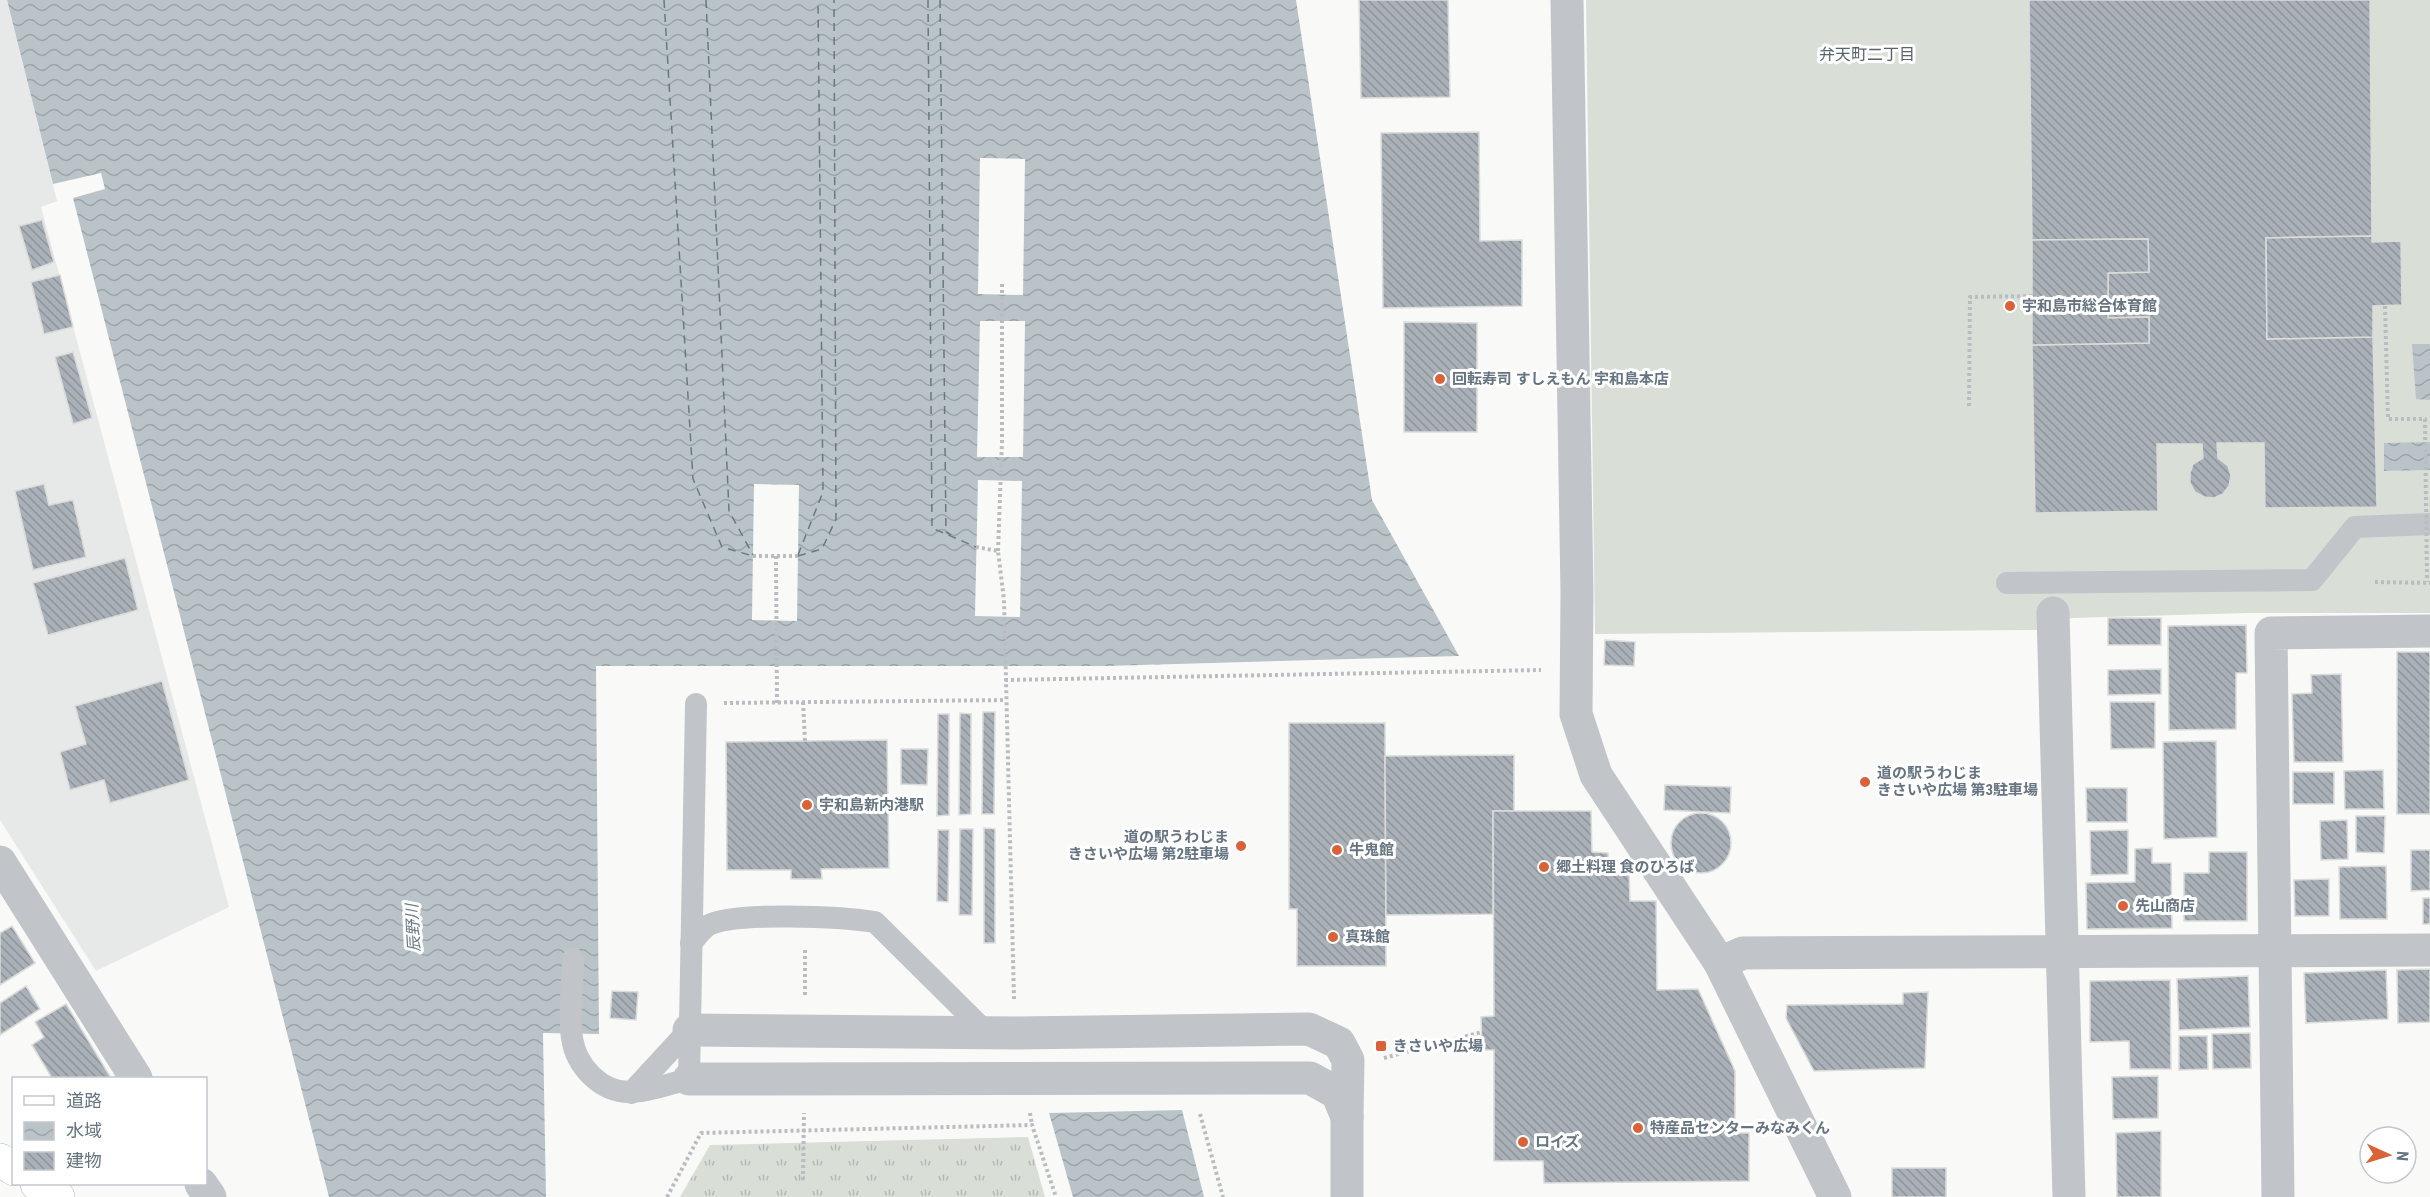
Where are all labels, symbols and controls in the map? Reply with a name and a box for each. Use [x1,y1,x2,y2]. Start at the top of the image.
district label: 弁天町二丁目 [1819,45,1915,64]
place label: 宇和島市総合体育館 [2022,297,2157,315]
marker: 宇和島市総合体育館 [2003,299,2017,313]
place label: 回転寿司 すしえもん 宇和島本店 [1452,370,1669,388]
marker: 回転寿司 すしえもん 宇和島本店 [1433,372,1447,386]
place label: 道の駅うわじま きさいや広場 第3駐車場 [1877,764,2038,799]
marker: 道の駅うわじま きさいや広場 第3駐車場 [1858,775,1872,789]
place label: 宇和島新内港駅 [819,796,924,814]
marker: 宇和島新内港駅 [800,798,814,812]
place label: 道の駅うわじま きさいや広場 第2駐車場 [1068,828,1229,863]
marker: 道の駅うわじま きさいや広場 第2駐車場 [1234,839,1248,853]
place label: 牛鬼館 [1349,841,1394,859]
marker: 牛鬼館 [1330,843,1344,857]
place label: 郷土料理 食のひろば [1556,858,1694,876]
marker: 郷土料理 食のひろば [1537,860,1551,874]
place label: 先山商店 [2135,897,2195,915]
marker: 先山商店 [2116,899,2130,913]
water label: 辰野川 [402,902,424,952]
place label: 真珠館 [1345,928,1390,946]
marker: 真珠館 [1326,930,1340,944]
place label: きさいや広場 [1393,1037,1483,1055]
marker: きさいや広場 [1374,1039,1388,1053]
legend [12,1077,207,1185]
text: 道路 [66,1090,102,1111]
place label: 特産品センターみなみくん [1650,1119,1830,1137]
text: 水域 [66,1120,102,1141]
marker: 特産品センターみなみくん [1631,1121,1645,1135]
north arrow [2358,1125,2418,1185]
place label: ロイズ [1535,1133,1580,1151]
marker: ロイズ [1516,1135,1530,1149]
text: 建物 [66,1150,102,1171]
text: N [2393,1150,2412,1162]

